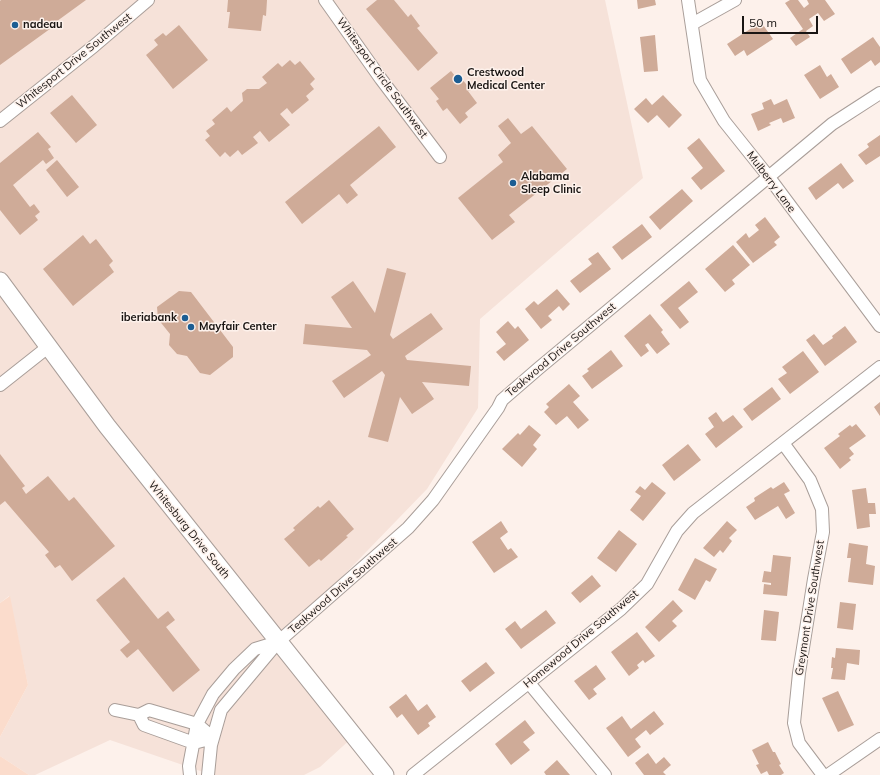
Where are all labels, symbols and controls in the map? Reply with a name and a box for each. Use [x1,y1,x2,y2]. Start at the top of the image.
scale bar [744,8,820,34]
street label: Whitesport Drive Southwest [14,10,134,112]
street label: Whitesport Circle Southwest [334,15,430,141]
text: 50 m [749,15,777,30]
place label: nadeau [23,18,63,32]
marker: nadeau [10,20,20,30]
place label: Crestwood Medical Center [467,66,545,92]
marker: Crestwood Medical Center [452,73,464,85]
street label: Mulberry Lane [744,149,798,215]
place label: Alabama Sleep Clinic [521,170,581,196]
marker: Alabama Sleep Clinic [508,178,518,188]
street label: Teakwood Drive Southwest [503,300,619,400]
place label: iberiabank [121,311,177,325]
marker: iberiabank [180,313,190,323]
place label: Mayfair Center [199,320,277,334]
marker: Mayfair Center [186,322,196,332]
street label: Whitesburg Drive South [145,478,233,582]
street label: Teakwood Drive Southwest [286,535,400,637]
street label: Greymont Drive Southwest [793,539,827,677]
street label: Homewood Drive Southwest [521,587,641,691]

